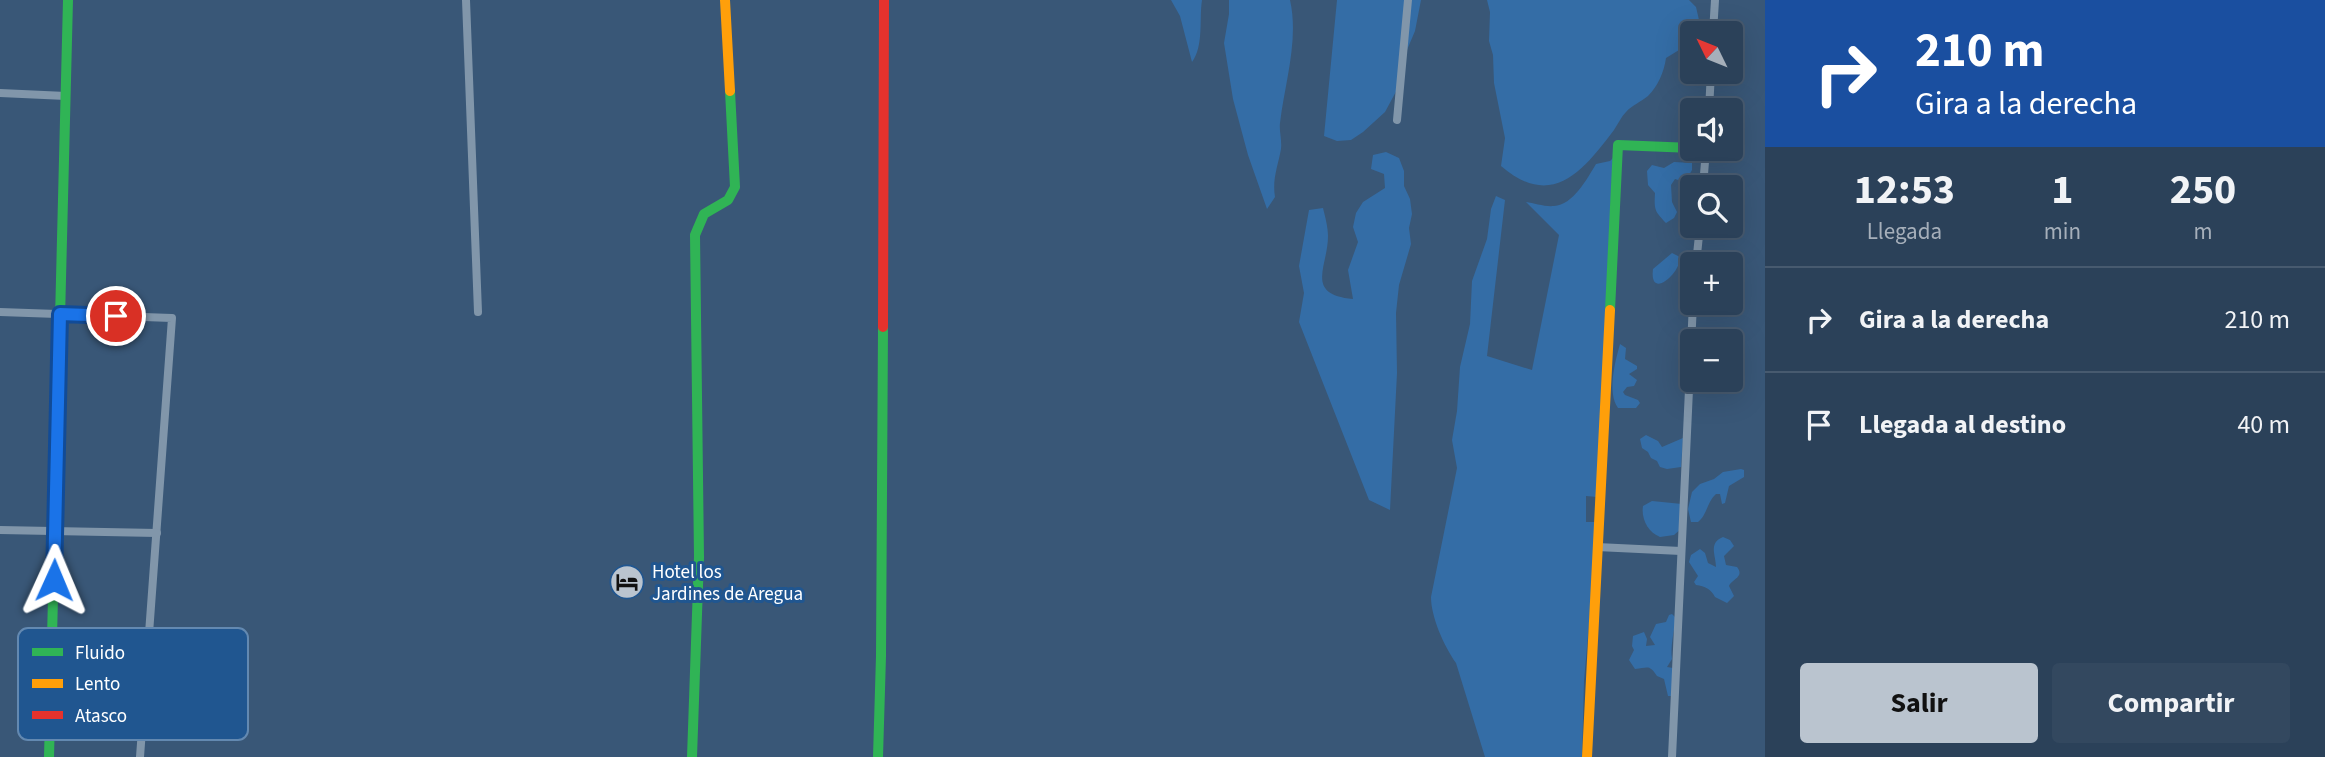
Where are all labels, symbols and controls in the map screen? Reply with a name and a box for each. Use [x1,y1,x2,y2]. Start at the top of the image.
text: 210 m [1915,16,2044,86]
north arrow [1680,21,1743,84]
map controls [1680,21,1743,392]
icon: right [1800,28,1891,119]
text: Gira a la derecha [1915,81,2137,127]
button: sound [1680,98,1743,161]
text: 12:53 [1854,160,1955,220]
text: 1 [2051,160,2073,220]
text: 250 [2170,160,2236,220]
button: search [1680,175,1743,238]
text: Llegada [1867,215,1942,248]
text: min [2044,215,2081,248]
text: m [2193,215,2213,248]
button: + [1680,252,1743,315]
pin [86,286,146,346]
icon: arrive [97,297,135,335]
icon: right [1800,301,1838,339]
text: Gira a la derecha [1859,301,2049,338]
text: 210 m [2224,301,2290,338]
button: − [1680,329,1743,392]
icon: arrive [1800,406,1838,444]
text: Llegada al destino [1859,406,2066,443]
text: 40 m [2237,406,2290,443]
position arrow [17,543,91,617]
place label: Hotel los Jardines de Aregua [652,559,803,608]
hotel icon: Hotel los Jardines de Aregua [608,563,646,601]
legend [18,628,248,740]
text: Fluido [75,640,125,667]
button: Salir [1800,663,2038,743]
button: Compartir [2052,663,2290,743]
text: Lento [75,671,120,698]
text: Atasco [75,703,127,730]

